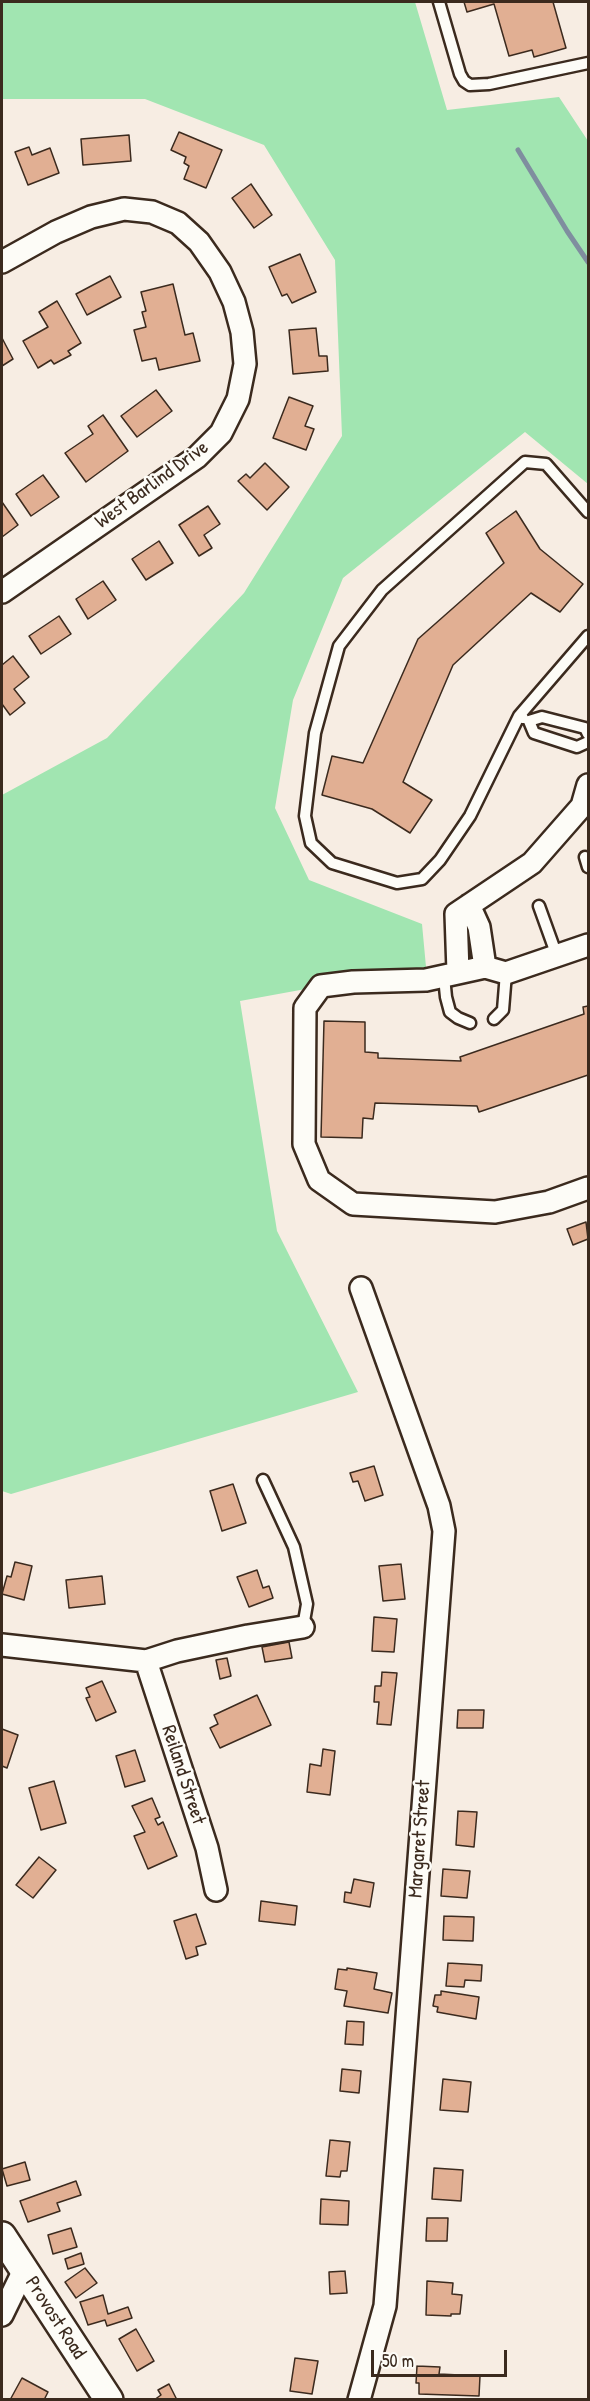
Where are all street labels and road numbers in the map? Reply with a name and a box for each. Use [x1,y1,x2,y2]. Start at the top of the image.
street label: West Barlind Drive [91,436,213,534]
street label: Reiland Street [156,1722,210,1828]
street label: Margaret Street [404,1779,436,1899]
street label: Provost Road [20,2272,90,2364]

